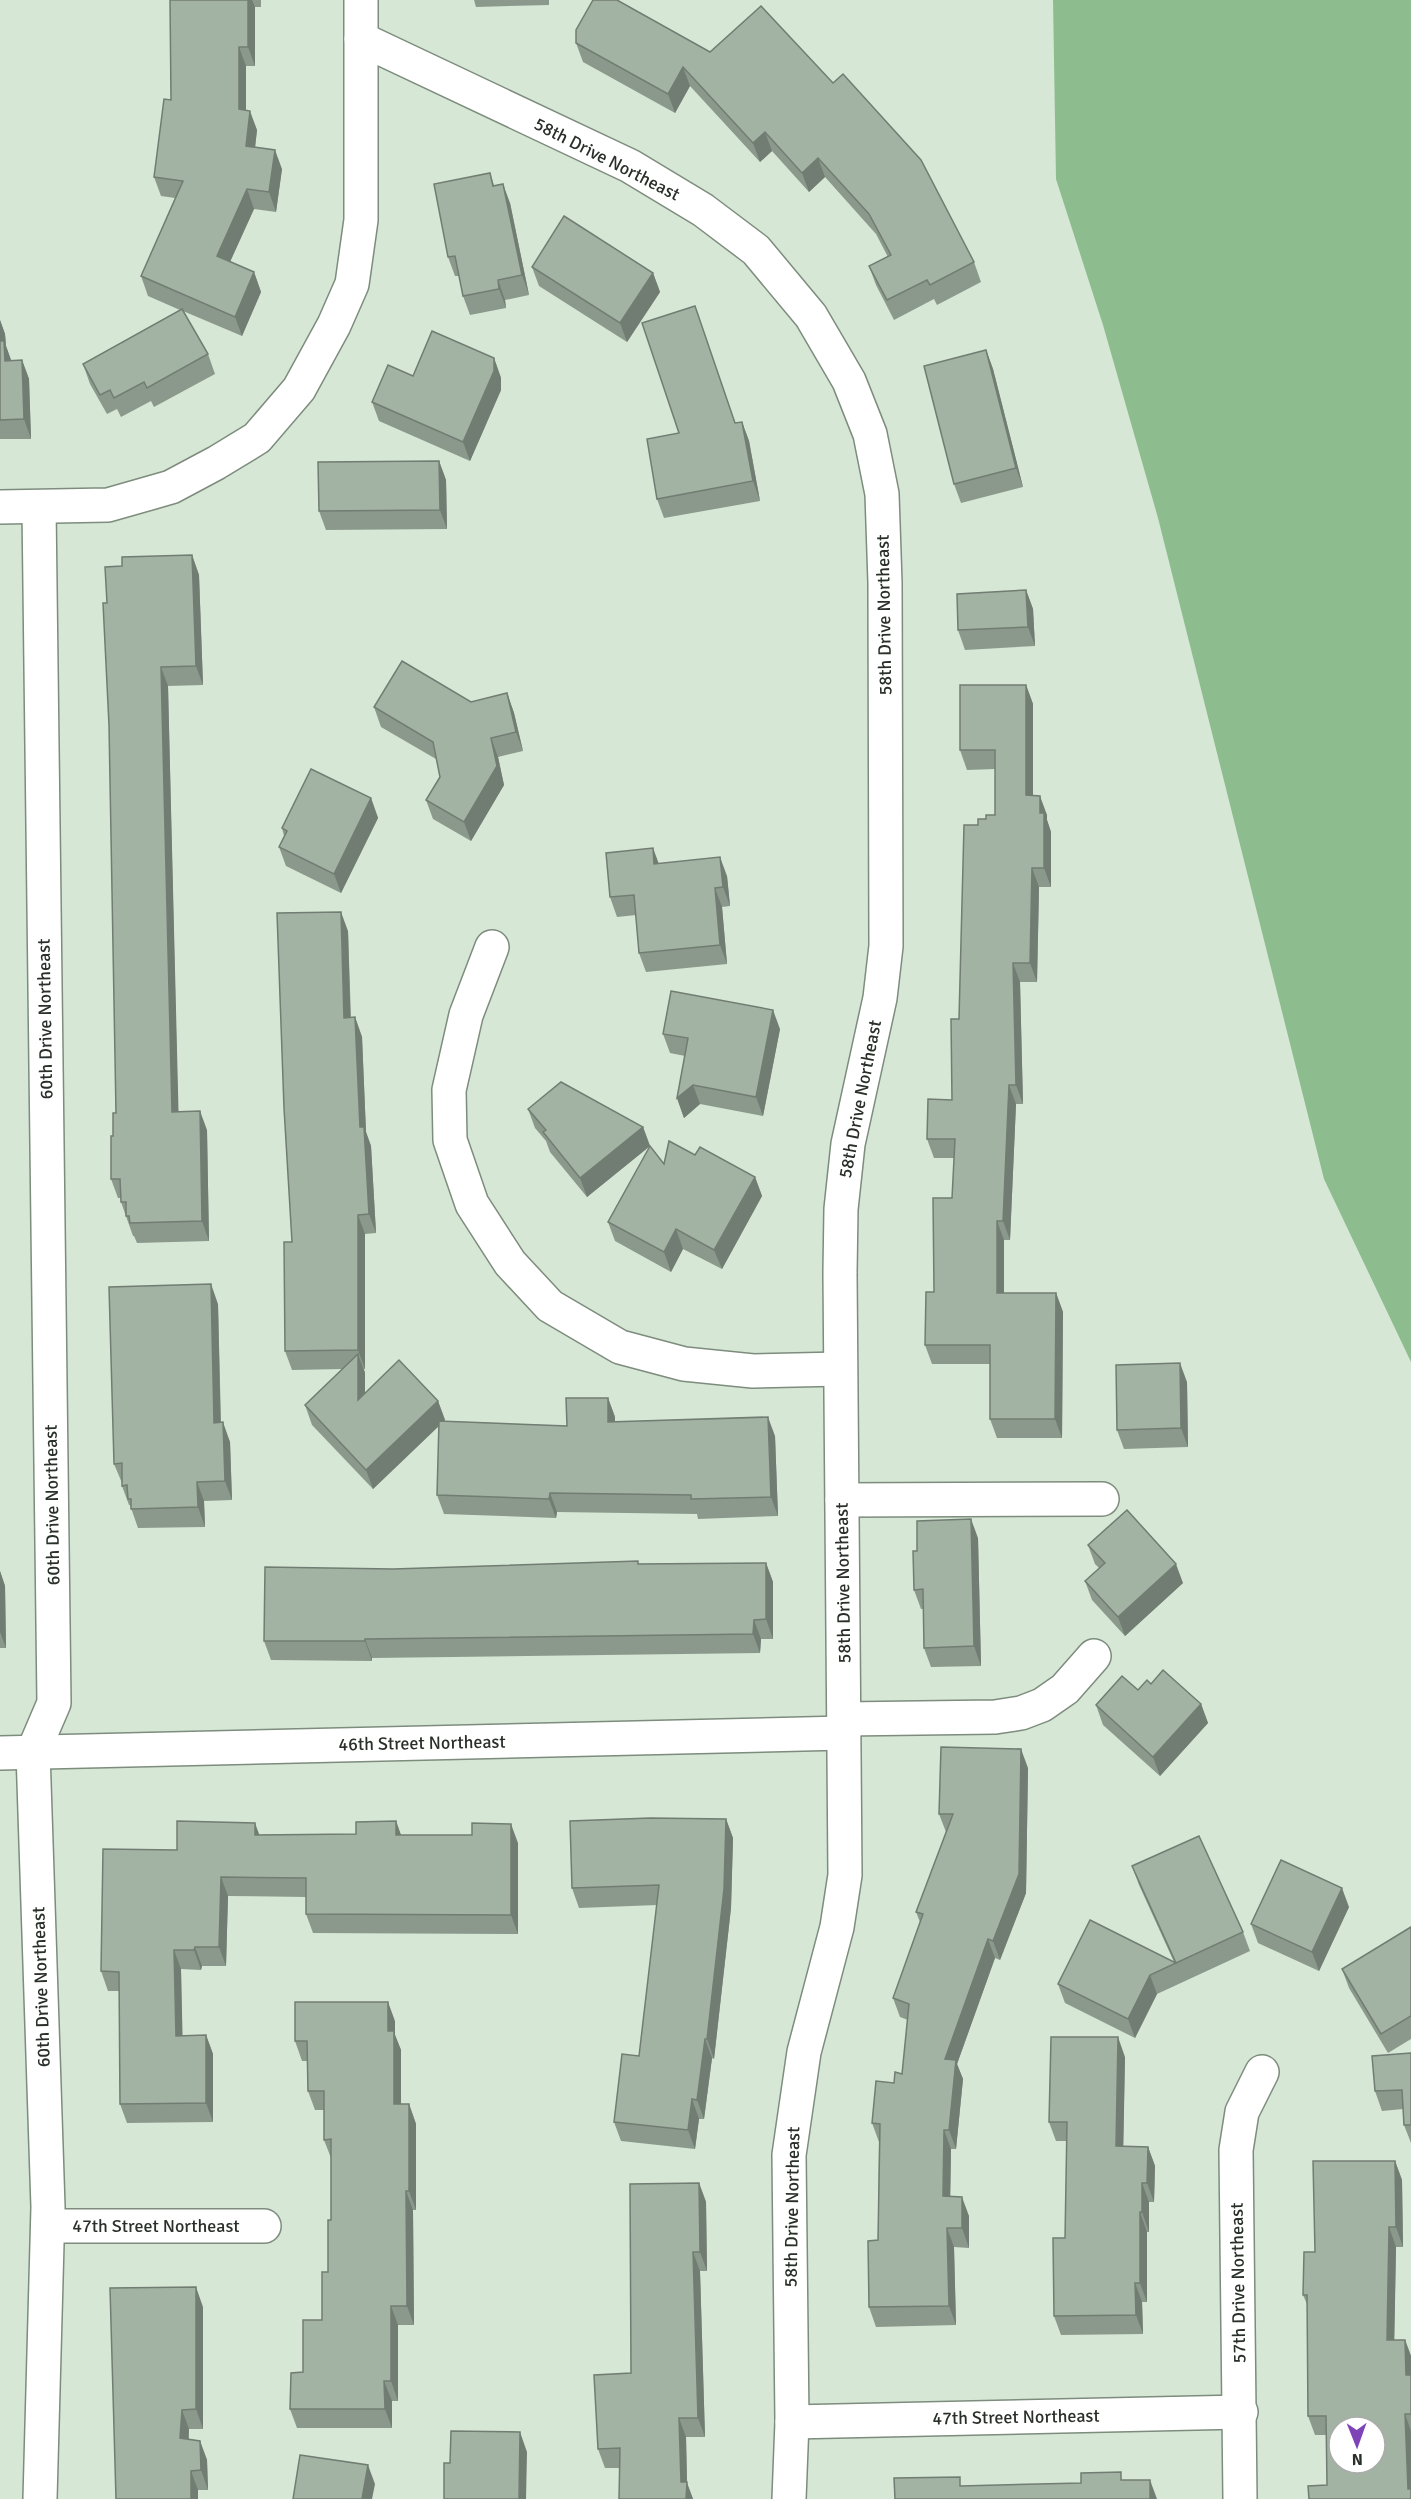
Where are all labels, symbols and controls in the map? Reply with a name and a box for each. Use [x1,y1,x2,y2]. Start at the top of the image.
street label: 58th Drive Northeast [530,113,684,205]
street label: 58th Drive Northeast [872,534,896,696]
street label: 60th Drive Northeast [33,938,57,1100]
street label: 58th Drive Northeast [834,1018,886,1180]
street label: 60th Drive Northeast [40,1424,64,1586]
street label: 58th Drive Northeast [831,1502,855,1664]
street label: 46th Street Northeast [338,1731,506,1755]
street label: 60th Drive Northeast [27,1906,55,2068]
street label: 58th Drive Northeast [780,2126,804,2288]
street label: 57th Drive Northeast [1226,2202,1250,2364]
street label: 47th Street Northeast [72,2215,240,2237]
street label: 47th Street Northeast [932,2405,1100,2429]
north arrow [1327,2415,1387,2475]
text: N [1352,2449,1363,2469]

